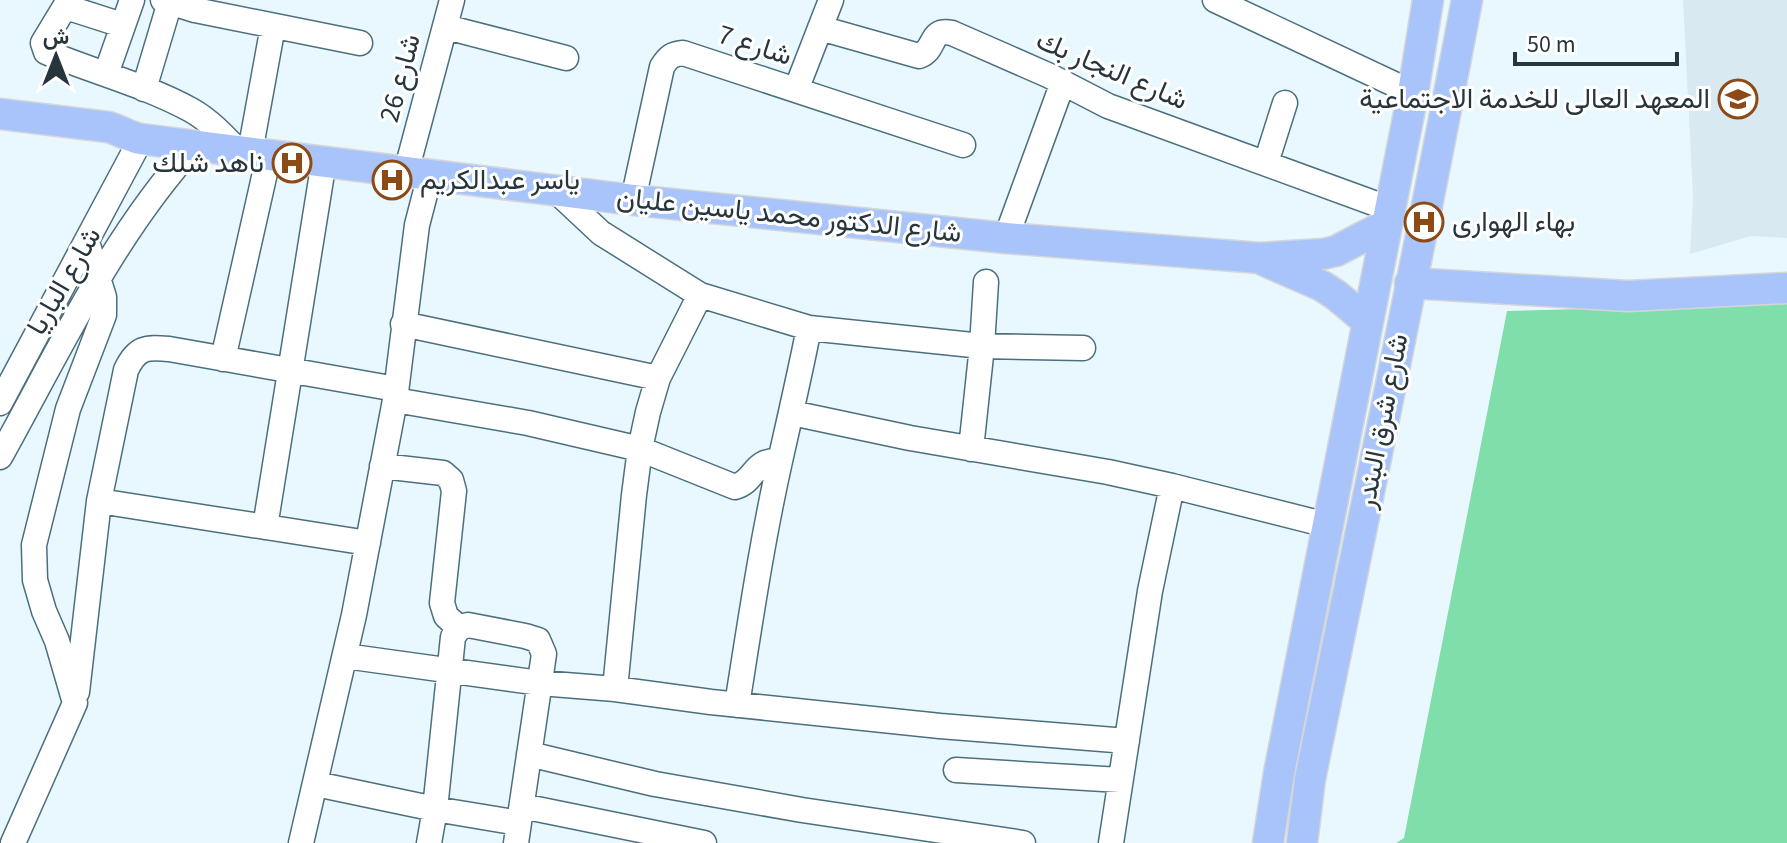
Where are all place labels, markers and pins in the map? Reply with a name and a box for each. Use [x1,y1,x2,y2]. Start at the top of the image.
school or university icon: المعهد العالى للخدمة الاجتماعية [1717,78,1759,120]
place label: المعهد العالى للخدمة الاجتماعية [1359,79,1710,119]
hospital icon: ناهد شلك [271,142,313,184]
place label: ناهد شلك [152,143,264,183]
hospital icon: ياسر عبدالكريم [371,159,413,201]
place label: ياسر عبدالكريم [420,160,580,200]
hospital icon: بهاء الهوارى [1403,201,1445,243]
place label: بهاء الهوارى [1452,202,1575,242]

